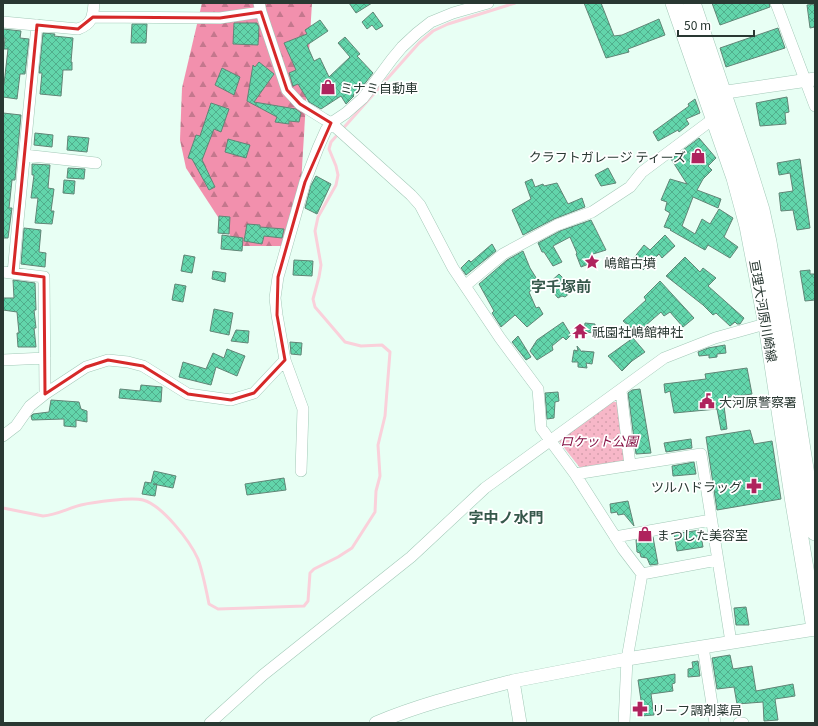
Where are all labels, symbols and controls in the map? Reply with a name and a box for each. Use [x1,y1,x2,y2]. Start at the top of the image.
scale bar [678,12,754,38]
text: 50 m [684,16,711,33]
shop icon: ミナミ自動車 [319,78,337,96]
place label: ミナミ自動車 [340,78,418,97]
place label: クラフトガレージ ティーズ [529,147,686,166]
shop icon: クラフトガレージ ティーズ [689,147,707,165]
place icon: 嶋館古墳 [583,253,601,271]
place label: 嶋館古墳 [604,253,656,272]
street label: 亘理大河原川崎線 [746,258,782,364]
district label: 字千塚前 [531,275,591,296]
temple icon: 祇園社嶋館神社 [571,322,589,340]
place label: 祇園社嶋館神社 [592,322,683,341]
public building icon: 大河原警察署 [698,392,716,410]
place label: 大河原警察署 [719,392,797,411]
park label: ロケット公園 [560,431,640,450]
place label: ツルハドラッグ [651,477,742,496]
pharmacy icon: ツルハドラッグ [745,477,763,495]
district label: 字中ノ水門 [468,506,544,527]
shop icon: まつした美容室 [636,525,654,543]
place label: まつした美容室 [657,525,748,544]
pharmacy icon: リーフ調剤薬局 [631,700,649,718]
place label: リーフ調剤薬局 [652,700,742,719]

